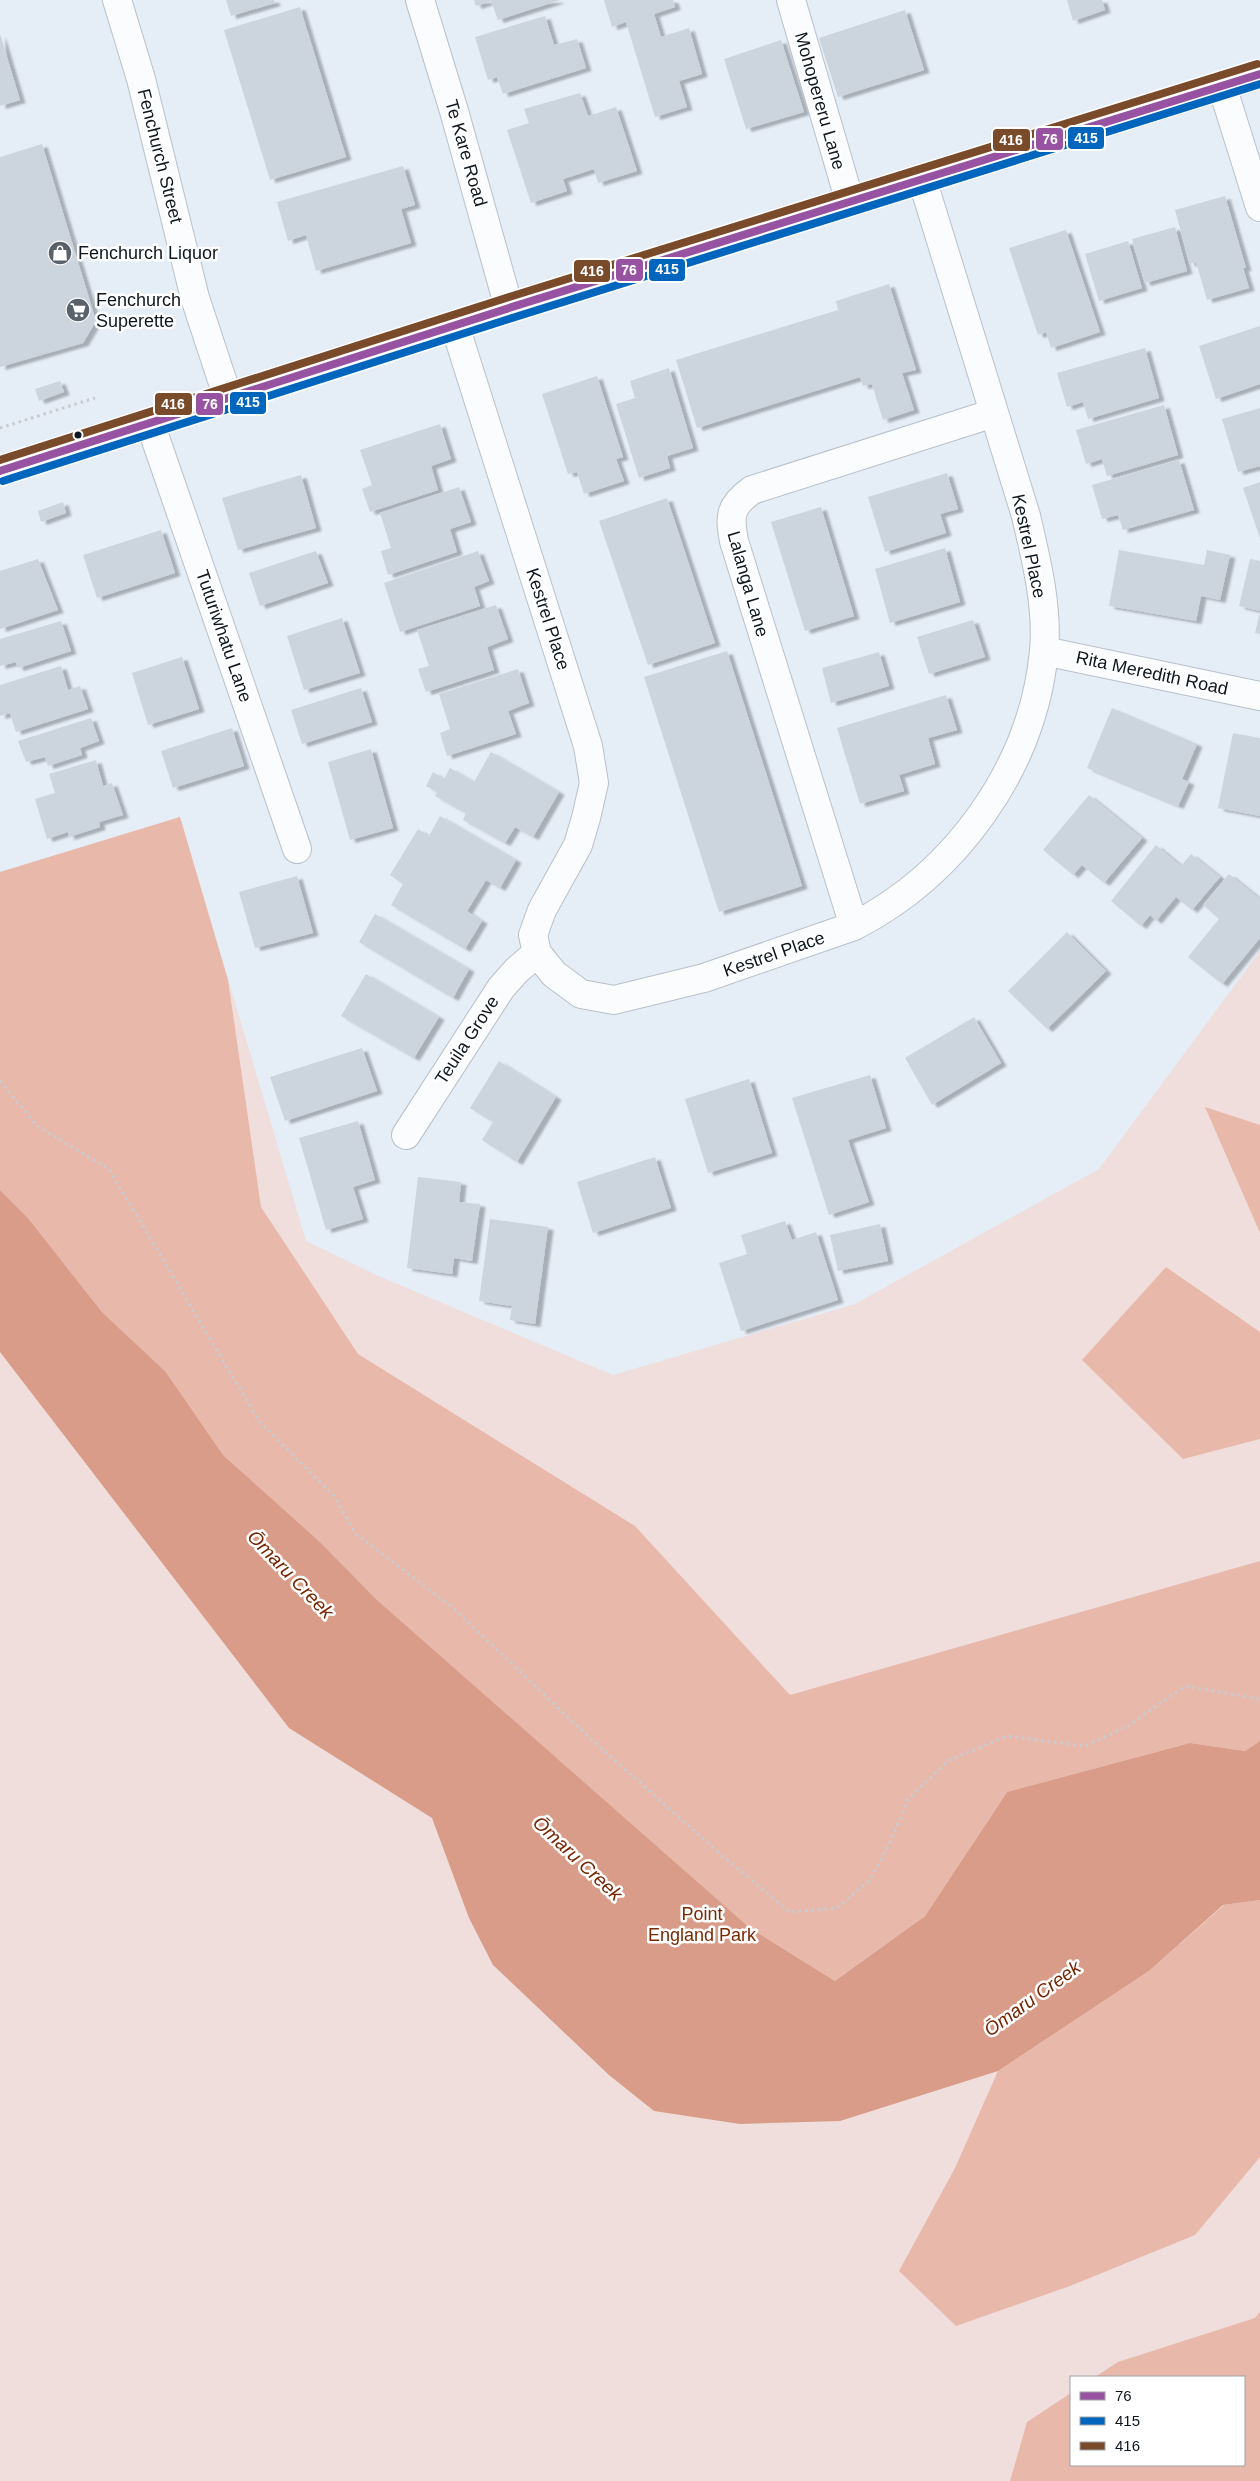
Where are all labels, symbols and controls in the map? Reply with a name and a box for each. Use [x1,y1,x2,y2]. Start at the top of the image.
street label: Mohopereru Lane [791,30,849,172]
street label: Fenchurch Street [134,87,186,225]
street label: Te Kare Road [441,97,491,209]
line badge: 415 [1067,126,1105,150]
line badge: 76 [1035,127,1064,151]
line badge: 416 [992,128,1031,152]
text: 415 [1074,130,1098,146]
text: 76 [1042,131,1058,147]
text: 416 [999,132,1023,148]
shop icon: Fenchurch Liquor [47,240,73,266]
place label: Fenchurch Liquor [78,243,218,263]
line badge: 76 [615,258,644,282]
line badge: 415 [648,258,686,282]
line badge: 416 [573,259,611,283]
text: 415 [655,261,679,277]
text: 76 [621,262,637,278]
text: 416 [580,263,604,279]
place label: Fenchurch Superette [96,290,181,331]
supermarket icon: Fenchurch Superette [65,297,91,323]
line badge: 415 [229,391,267,415]
line badge: 416 [154,392,193,416]
line badge: 76 [195,392,224,416]
text: 415 [236,394,260,410]
text: 416 [161,396,185,412]
text: 76 [202,396,218,412]
unlabelled marker [73,430,83,440]
street label: Kestrel Place [1008,492,1050,600]
street label: Lalanga Lane [723,529,773,639]
street label: Kestrel Place [522,565,574,673]
street label: Tuturiwhatu Lane [192,567,256,705]
street label: Rita Meredith Road [1074,647,1230,699]
street label: Kestrel Place [721,927,827,981]
street label: Teuila Grove [431,992,503,1088]
water label: Ōmaru Creek [243,1526,339,1624]
water label: Ōmaru Creek [529,1812,628,1906]
park label: Point England Park [648,1904,757,1945]
water label: Ōmaru Creek [980,1956,1086,2040]
legend [1070,2376,1245,2466]
text: 76 [1115,2387,1132,2404]
text: 415 [1115,2412,1140,2429]
text: 416 [1115,2437,1140,2454]

